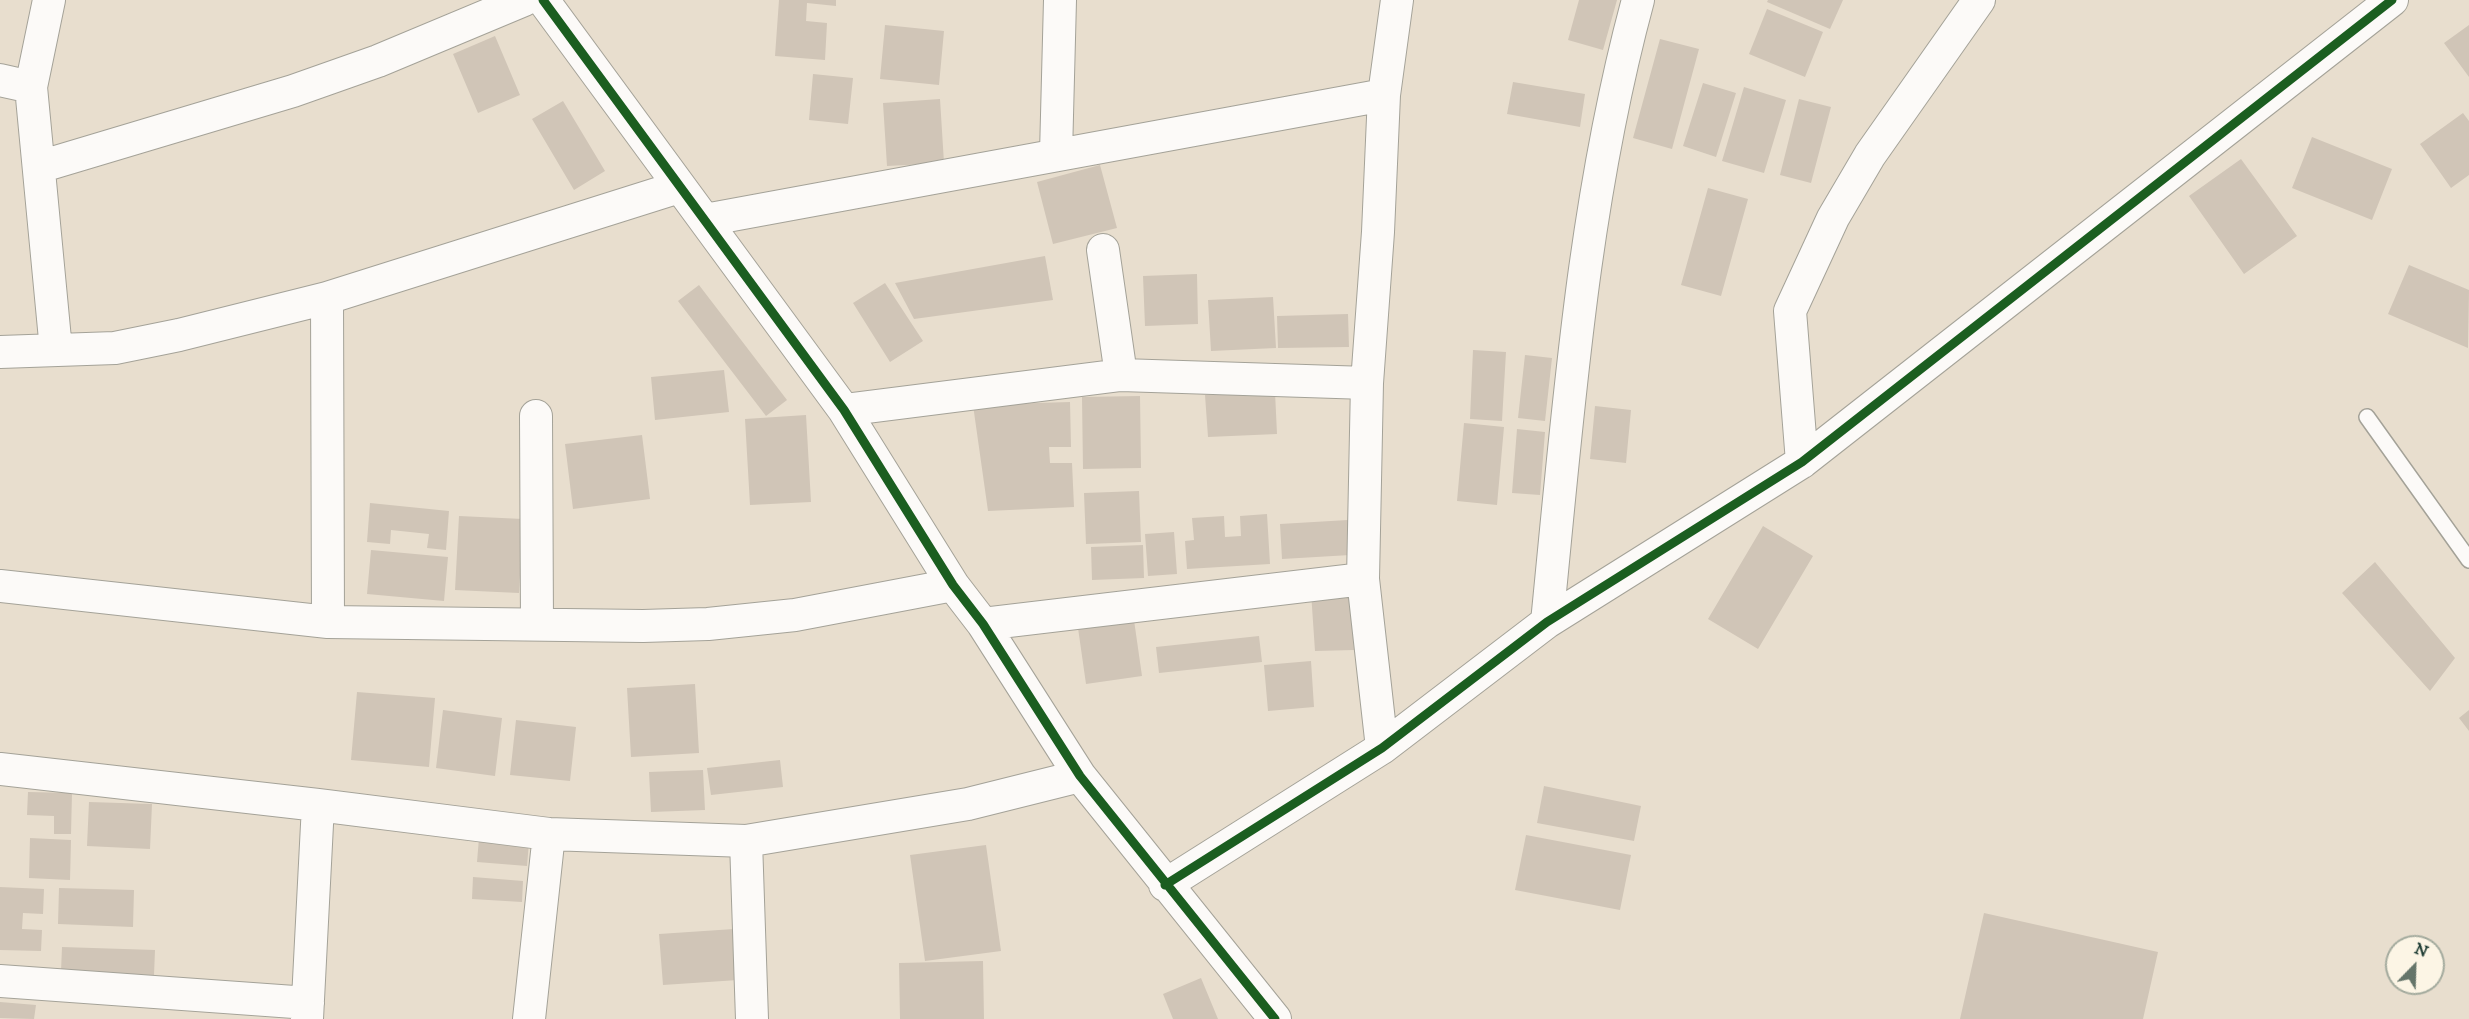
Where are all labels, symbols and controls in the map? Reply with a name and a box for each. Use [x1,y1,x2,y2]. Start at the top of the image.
north arrow [2385,935,2445,995]
text: N [2411,938,2431,962]

